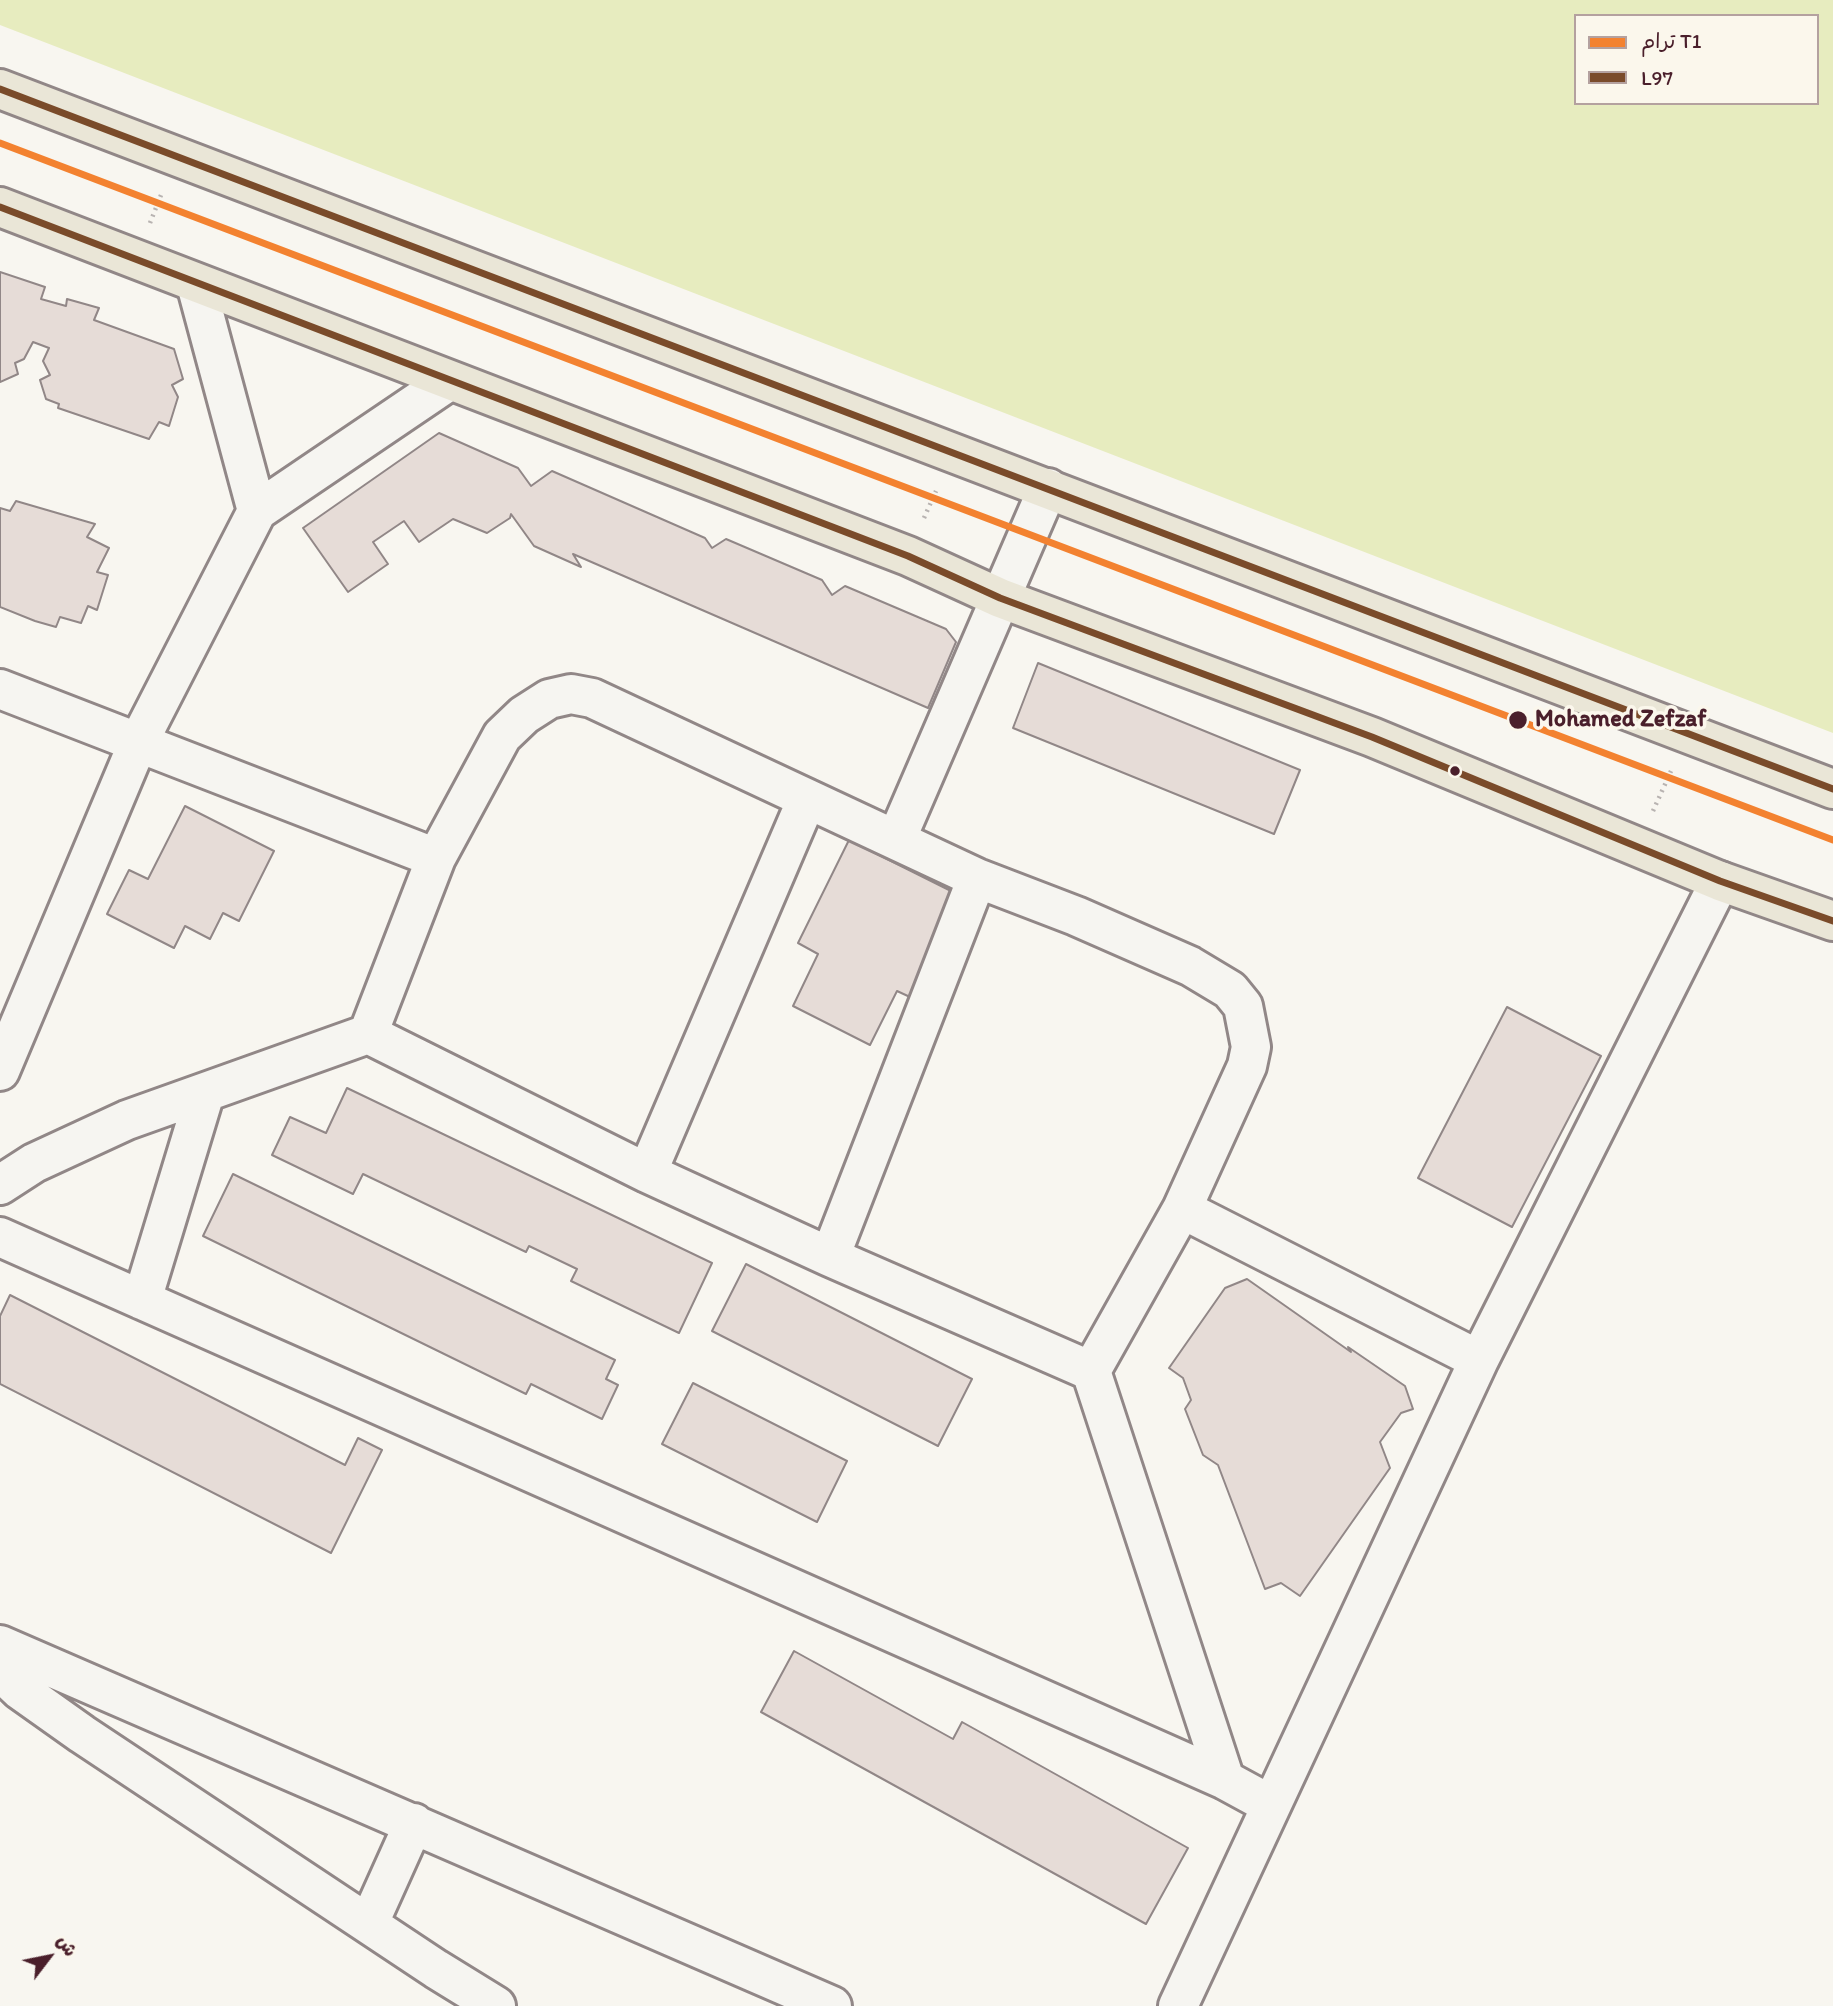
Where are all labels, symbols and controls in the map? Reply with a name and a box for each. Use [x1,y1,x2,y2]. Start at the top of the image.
legend [1574,14,1819,105]
text: ترام T1 [1641,28,1702,53]
text: L97 [1641,65,1673,90]
place label: Mohamed Zefzaf [1535,706,1706,734]
marker: Mohamed Zefzaf [1507,709,1529,731]
unlabelled marker [1448,764,1462,778]
north arrow [14,1922,84,1992]
text: ش [52,1931,83,1961]

